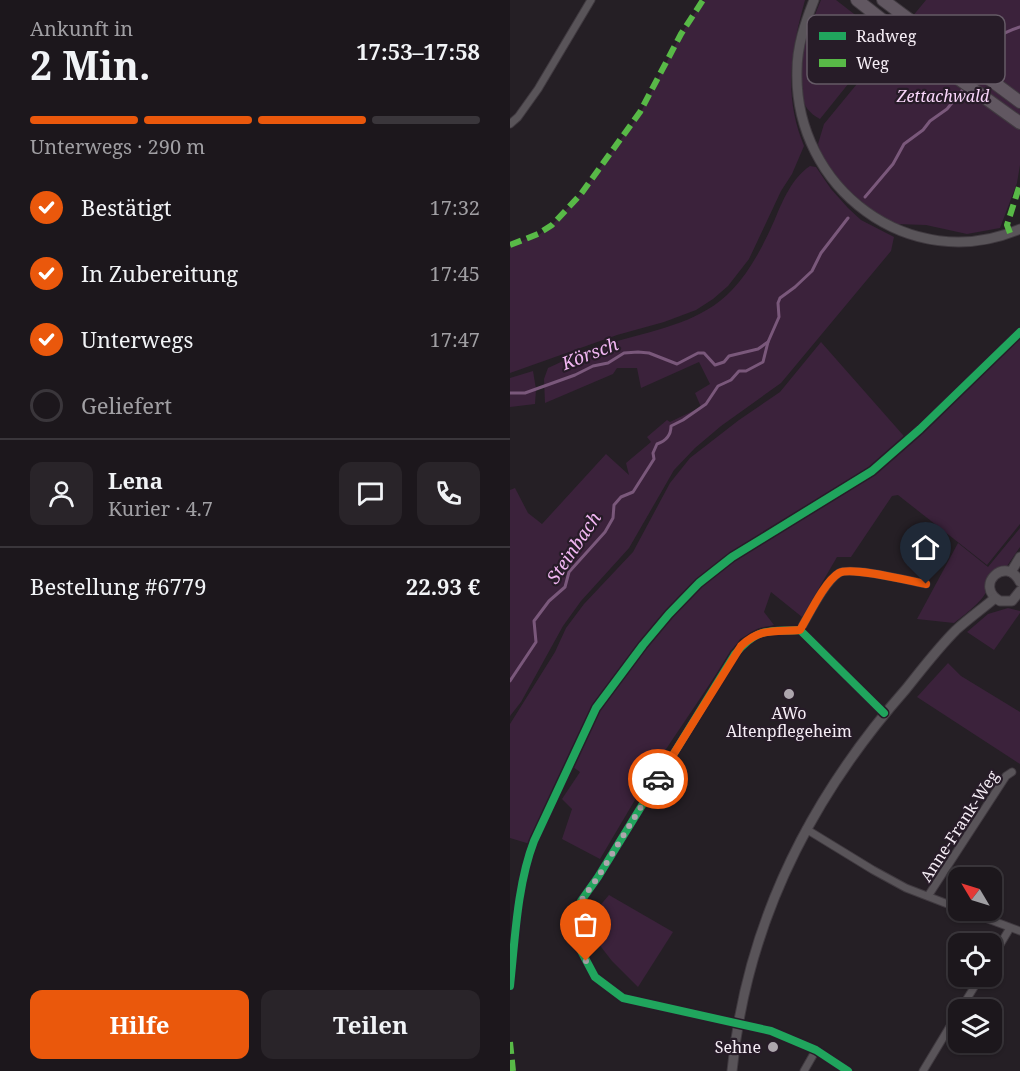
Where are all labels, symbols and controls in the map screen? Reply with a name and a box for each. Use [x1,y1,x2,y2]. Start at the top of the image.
text: Ankunft in [30,15,133,42]
legend [807,15,1005,84]
text: Radweg [856,25,917,47]
text: 17:53–17:58 [356,36,480,66]
text: 2 Min. [30,38,151,91]
text: Weg [856,52,889,74]
park label: Zettachwald [896,85,990,107]
text: Unterwegs · 290 m [30,133,205,160]
icon: check [30,191,63,224]
text: Bestätigt [81,192,172,222]
text: 17:32 [430,194,480,221]
icon: check [30,257,63,290]
text: In Zubereitung [81,258,238,288]
text: 17:45 [430,260,480,287]
icon: check [30,323,63,356]
text: Unterwegs [81,324,193,354]
text: 17:47 [430,326,480,353]
water label: Körsch [557,331,622,375]
text: Geliefert [81,390,172,420]
button: person [30,462,93,525]
button: chat [339,462,402,525]
button: phone [417,462,480,525]
text: Lena [108,465,163,495]
text: Kurier · 4.7 [108,495,213,522]
water label: Steinbach [540,507,606,588]
pin [900,522,951,584]
icon: home [909,531,942,564]
text: Bestellung #6779 [30,571,206,601]
text: 22.93 € [406,571,480,601]
marker: AWo Altenpflegeheim [782,687,796,701]
place label: AWo Altenpflegeheim [726,702,852,742]
courier [628,749,688,809]
icon: car [642,763,675,796]
street label: Anne-Frank-Weg [915,766,1003,886]
north arrow [948,867,1002,921]
map controls [948,867,1002,1053]
pin [560,899,611,961]
icon: bag [569,908,602,941]
button: locate [948,933,1002,987]
button: Hilfe [30,990,249,1059]
button: Teilen [261,990,480,1059]
button: layers [948,999,1002,1053]
place label: Sehne [715,1036,761,1058]
marker: Sehne [766,1040,780,1054]

